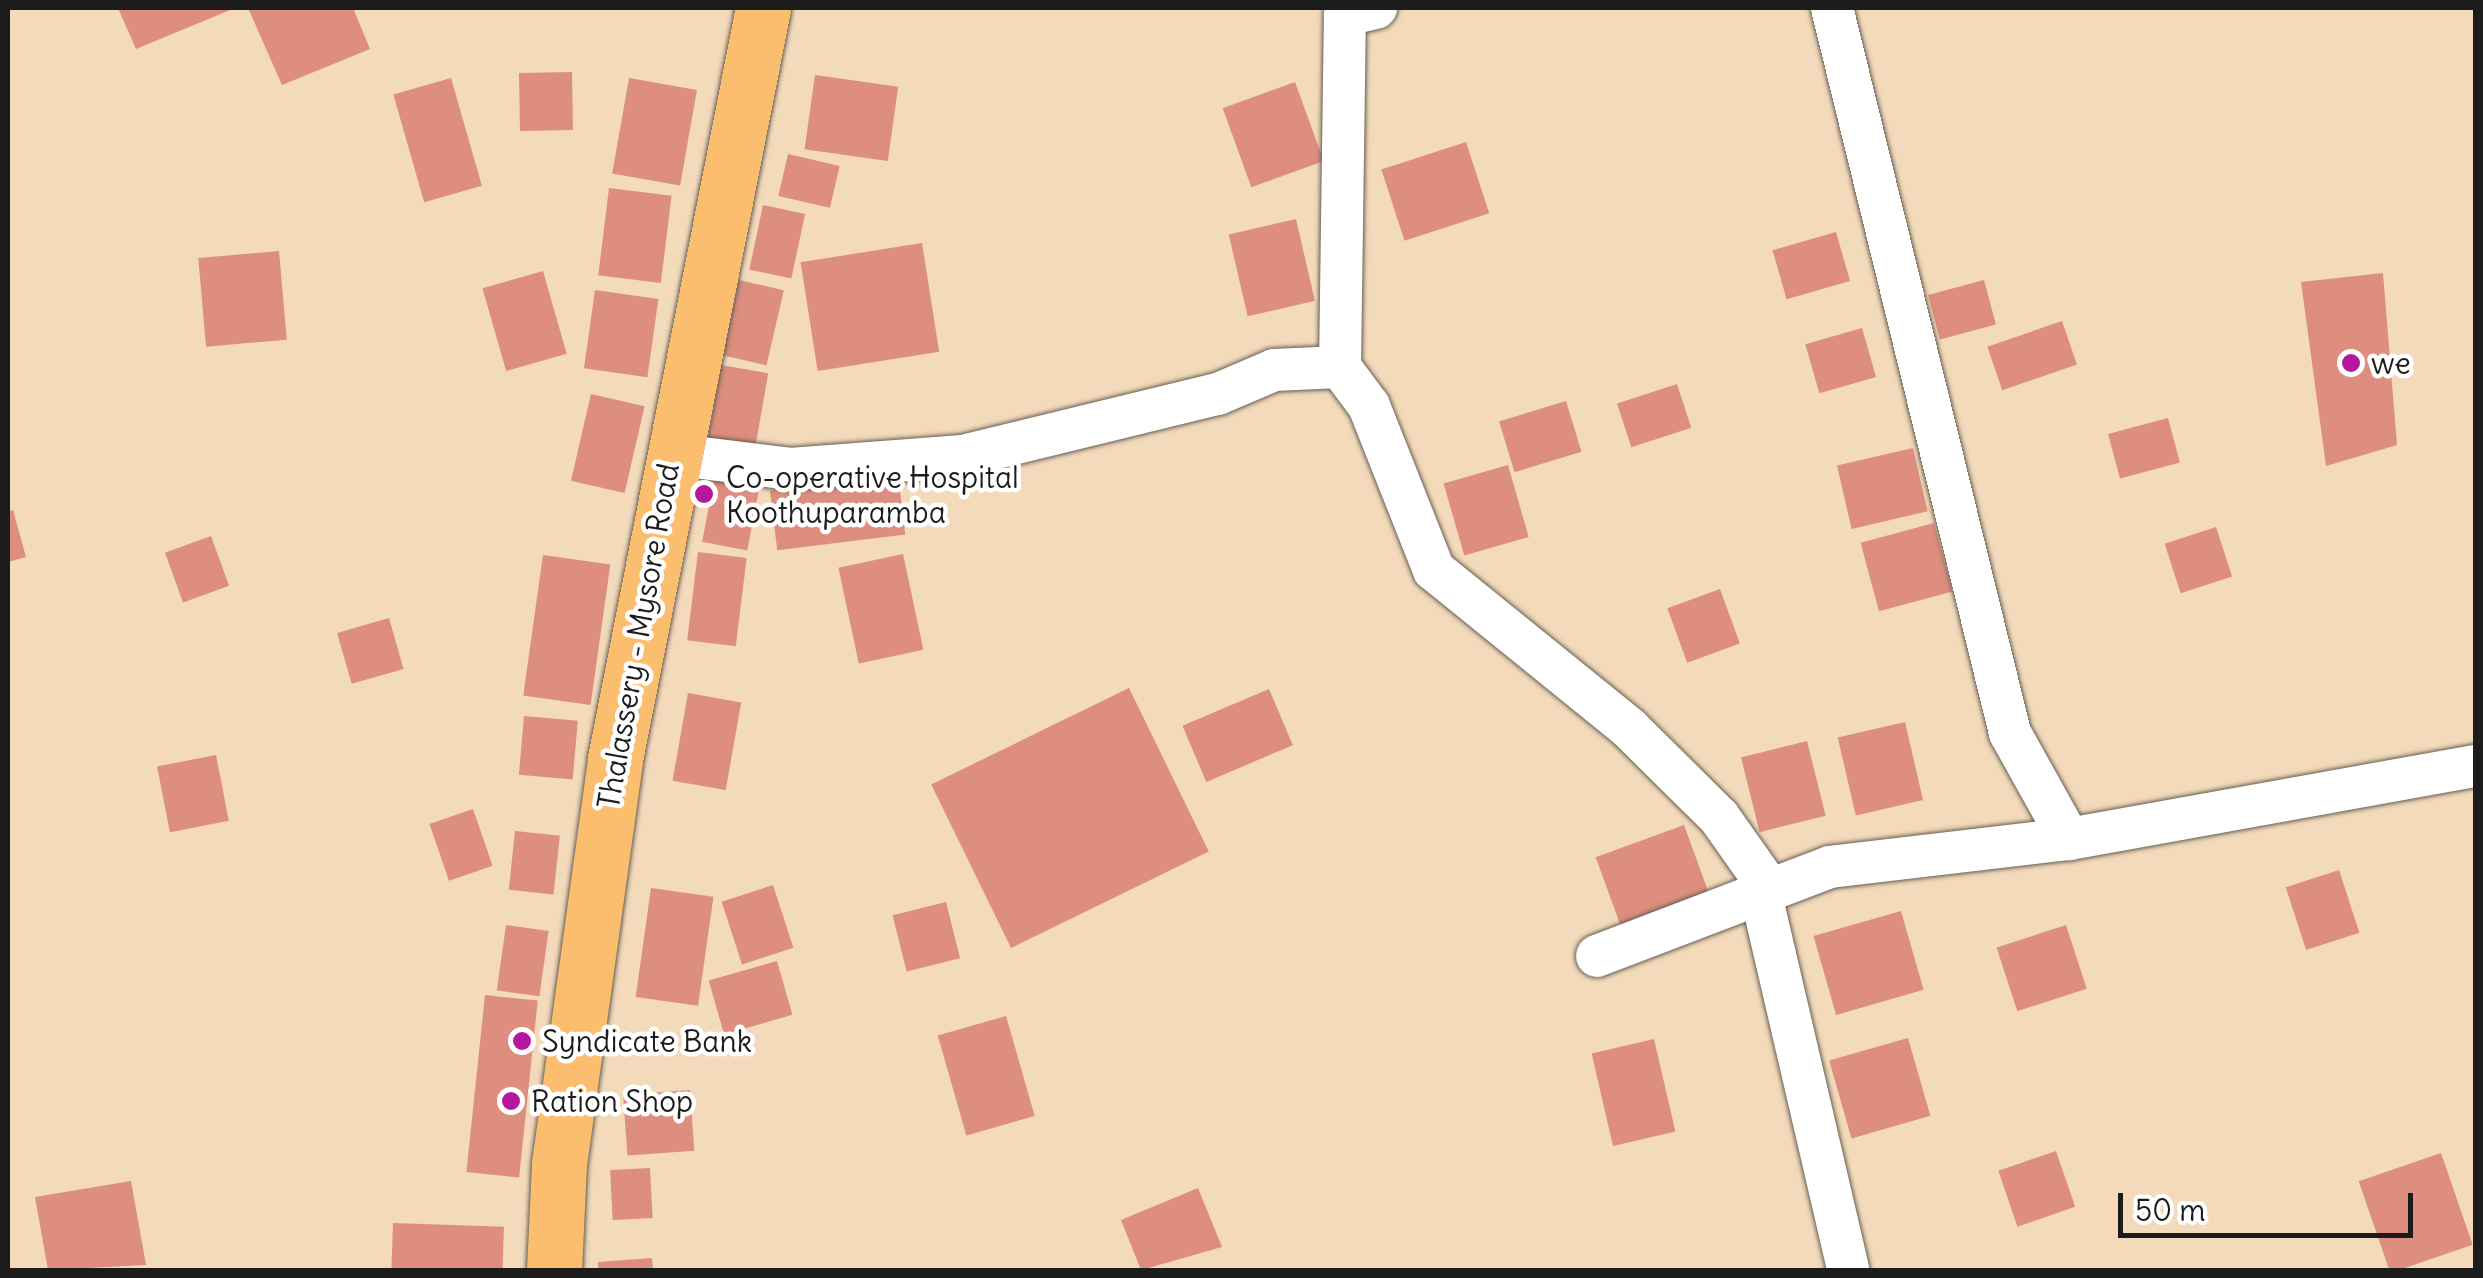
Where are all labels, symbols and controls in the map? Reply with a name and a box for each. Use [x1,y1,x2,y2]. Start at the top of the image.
place label: we [2371,345,2411,381]
marker: we [2340,352,2362,374]
place label: Co-operative Hospital Koothuparamba [726,459,1019,530]
street label: Thalassery - Mysore Road [590,460,686,812]
marker: Co-operative Hospital Koothuparamba [691,481,717,507]
place label: Syndicate Bank [542,1023,752,1059]
marker: Syndicate Bank [511,1030,533,1052]
place label: Ration Shop [531,1083,693,1119]
marker: Ration Shop [500,1090,522,1112]
scale bar [2123,1173,2418,1235]
text: 50 m [2135,1191,2205,1229]

